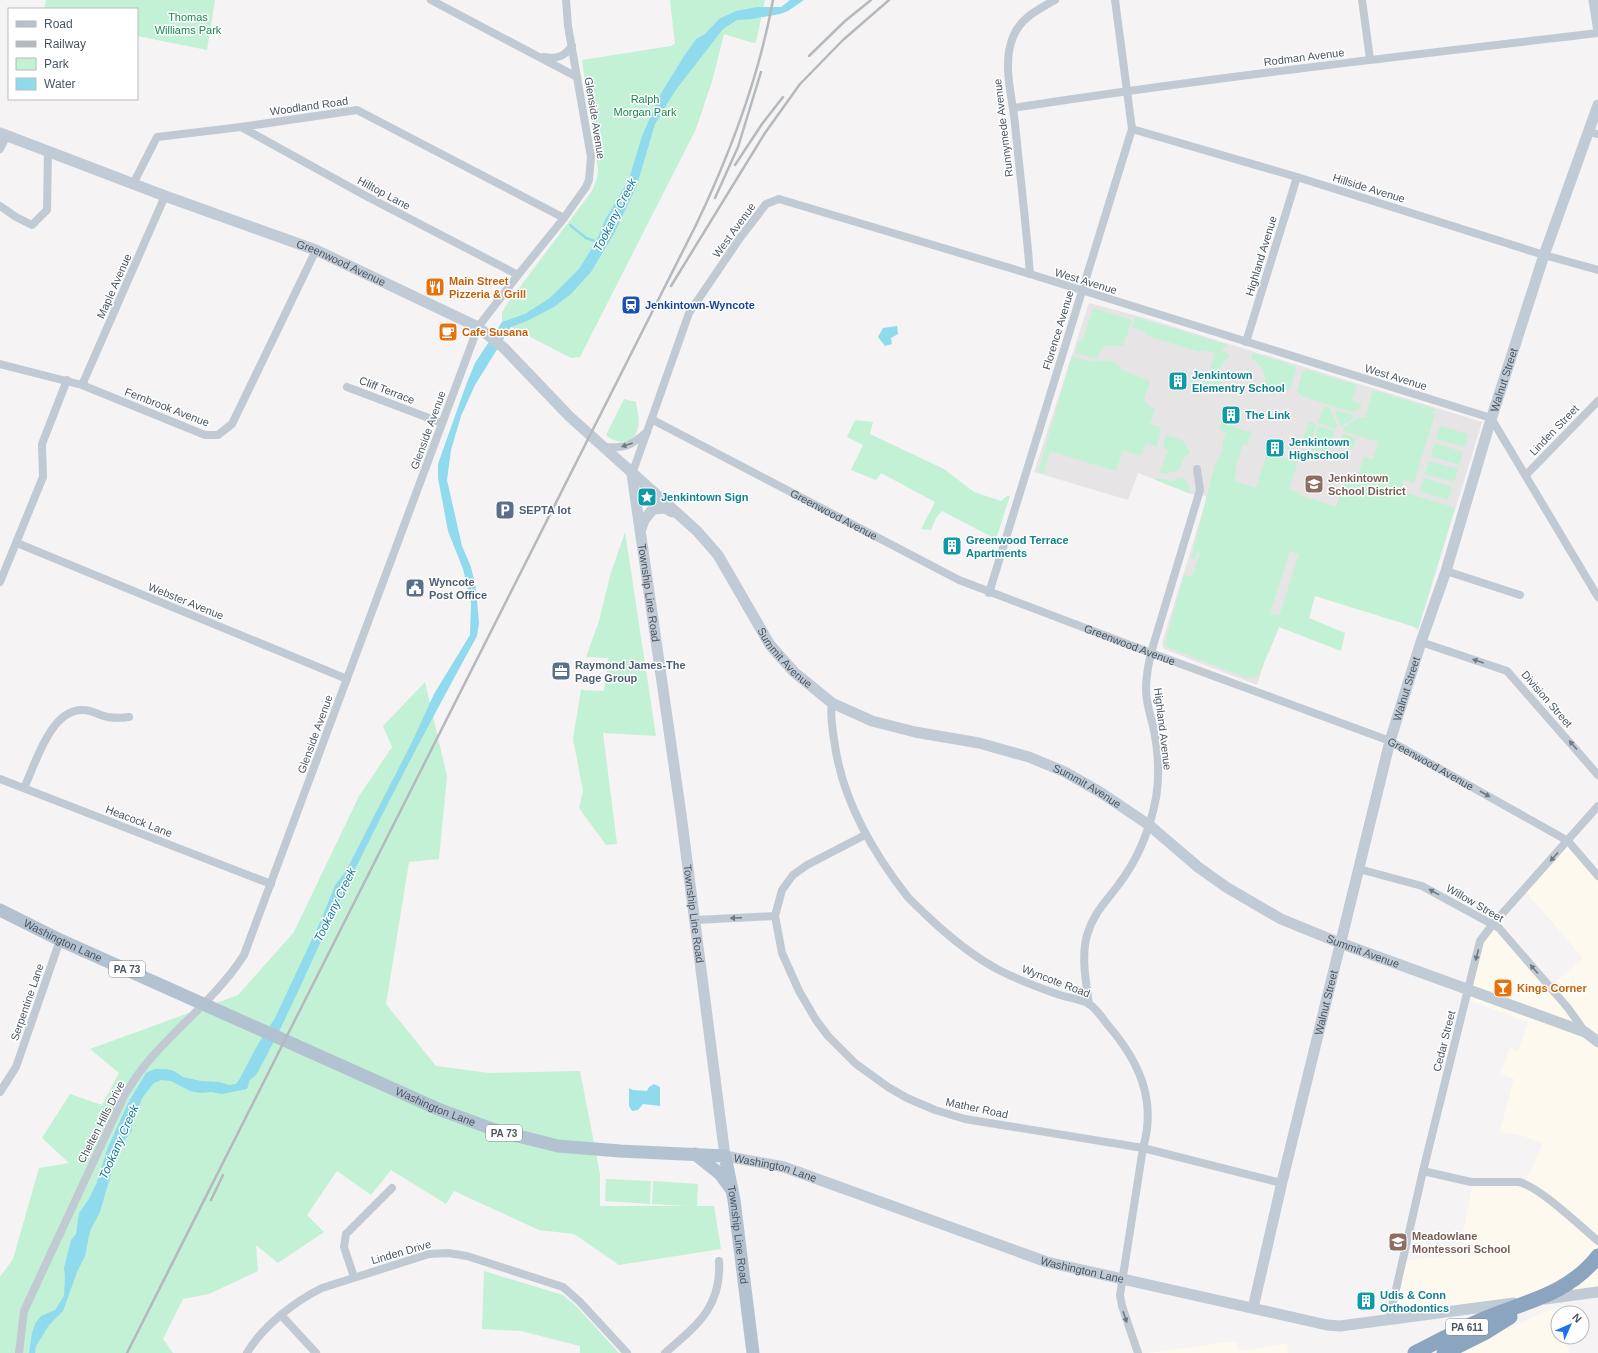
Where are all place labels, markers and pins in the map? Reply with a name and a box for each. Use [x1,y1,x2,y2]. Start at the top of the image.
place label: Main Street Pizzeria & Grill [449,275,526,300]
restaurant icon: Main Street Pizzeria & Grill [424,276,446,298]
station icon: Jenkintown-Wyncote [620,294,642,316]
place label: Jenkintown-Wyncote [645,299,755,311]
cafe icon: Cafe Susana [437,321,459,343]
place label: Cafe Susana [462,326,529,338]
place label: Jenkintown Elementry School [1192,369,1285,394]
building icon: Jenkintown Elementry School [1167,370,1189,392]
building icon: The Link [1220,404,1242,426]
place label: The Link [1245,409,1291,421]
place label: Jenkintown Highschool [1289,436,1350,461]
building icon: Jenkintown Highschool [1264,437,1286,459]
place label: Jenkintown School District [1328,472,1406,497]
school or university icon: Jenkintown School District [1303,473,1325,495]
place icon: Jenkintown Sign [636,486,658,508]
place label: Jenkintown Sign [661,491,749,503]
parking icon: SEPTA lot [494,499,516,521]
place label: SEPTA lot [519,504,571,516]
place label: Greenwood Terrace Apartments [966,534,1069,559]
building icon: Greenwood Terrace Apartments [941,535,963,557]
place label: Wyncote Post Office [429,576,487,601]
public building icon: Wyncote Post Office [404,577,426,599]
place label: Raymond James-The Page Group [575,659,686,684]
office icon: Raymond James-The Page Group [550,660,572,682]
bar icon: Kings Corner [1492,977,1514,999]
place label: Kings Corner [1517,982,1587,994]
place label: Meadowlane Montessori School [1412,1230,1510,1255]
school or university icon: Meadowlane Montessori School [1387,1231,1409,1253]
place label: Udis & Conn Orthodontics [1380,1289,1449,1314]
building icon: Udis & Conn Orthodontics [1355,1290,1377,1312]

